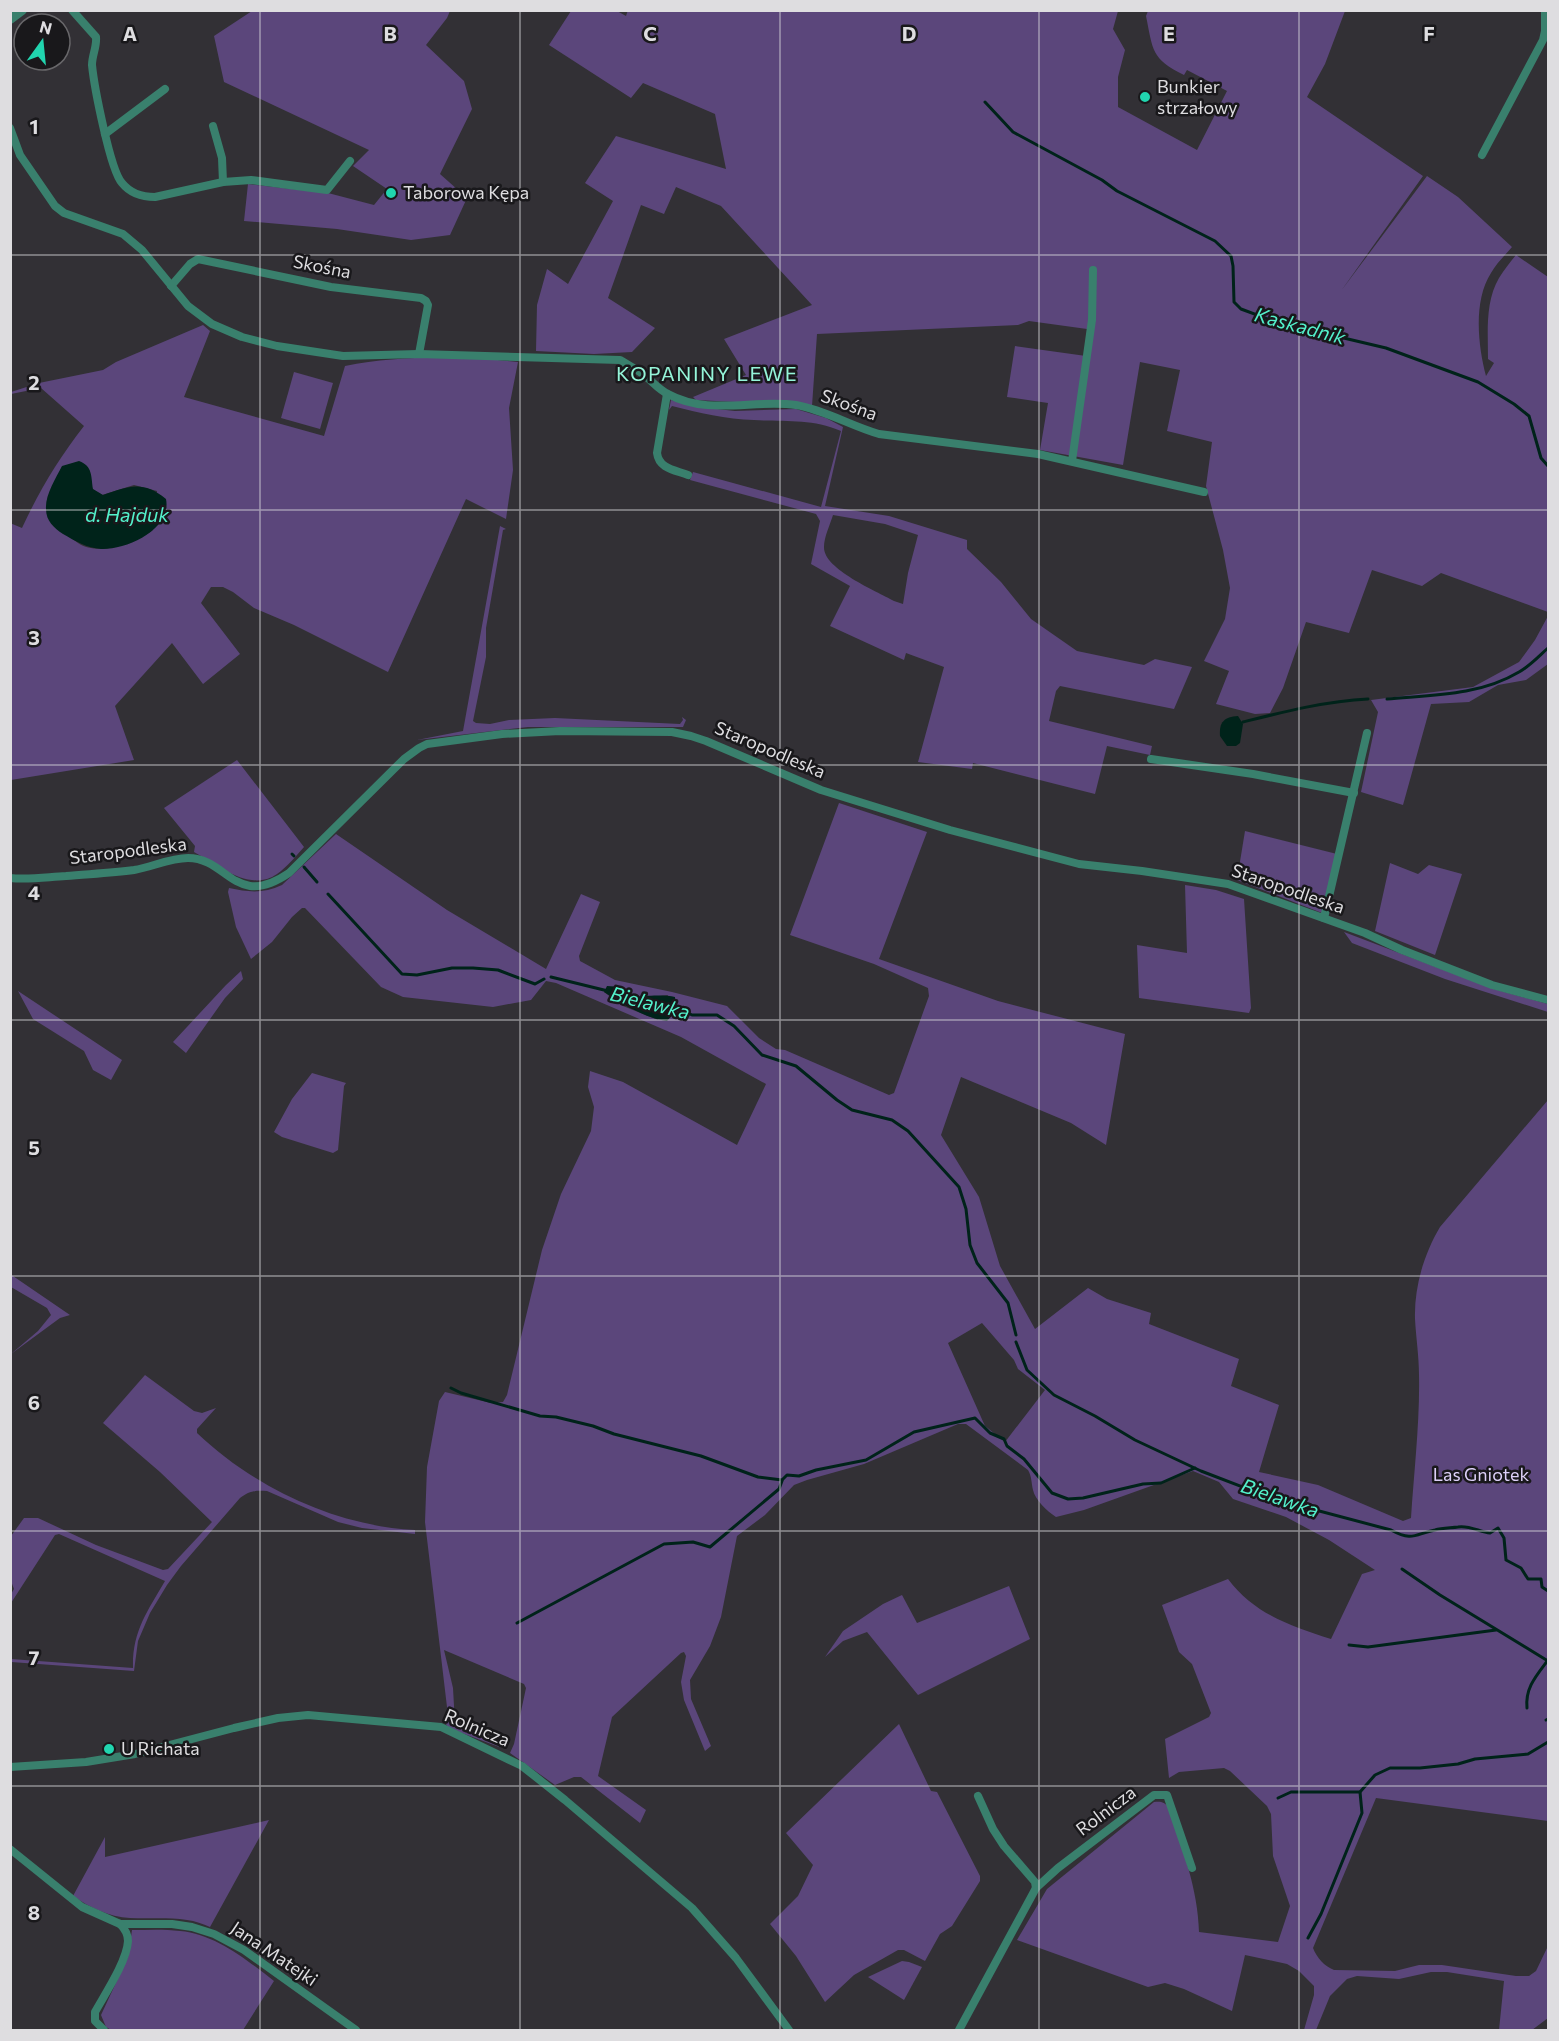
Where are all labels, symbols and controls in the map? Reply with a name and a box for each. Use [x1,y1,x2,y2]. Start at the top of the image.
north arrow [12,12,72,72]
text: N [38,16,54,38]
text: A [123,21,137,45]
text: B [383,21,397,45]
text: C [643,21,657,45]
text: D [902,21,916,45]
text: E [1163,21,1175,45]
text: F [1423,21,1435,45]
place label: Bunkier strzałowy [1157,75,1238,118]
marker: Bunkier strzałowy [1138,90,1152,104]
text: 1 [29,114,39,138]
place label: Taborowa Kępa [403,181,529,203]
marker: Taborowa Kępa [384,186,398,200]
street label: Skośna [291,250,353,282]
water label: Kaskadnik [1252,301,1350,349]
district label: KOPANINY LEWE [616,361,798,385]
text: 2 [28,370,40,394]
street label: Skośna [818,384,881,424]
water label: d. Hajduk [85,502,170,526]
text: 3 [28,625,40,649]
street label: Staropodleska [712,716,829,782]
street label: Staropodleska [68,832,188,868]
street label: Staropodleska [1229,858,1348,918]
text: 4 [28,880,40,904]
water label: Bielawka [608,981,692,1023]
text: 5 [28,1135,40,1159]
text: 6 [28,1390,40,1414]
park label: Las Gniotek [1433,1463,1530,1485]
water label: Bielawka [1238,1473,1323,1522]
text: 7 [29,1645,40,1669]
street label: Rolnicza [441,1703,513,1751]
place label: U Richata [121,1737,200,1759]
marker: U Richata [102,1742,116,1756]
street label: Rolnicza [1071,1781,1140,1840]
text: 8 [28,1900,40,1924]
street label: Jana Matejki [227,1916,322,1990]

